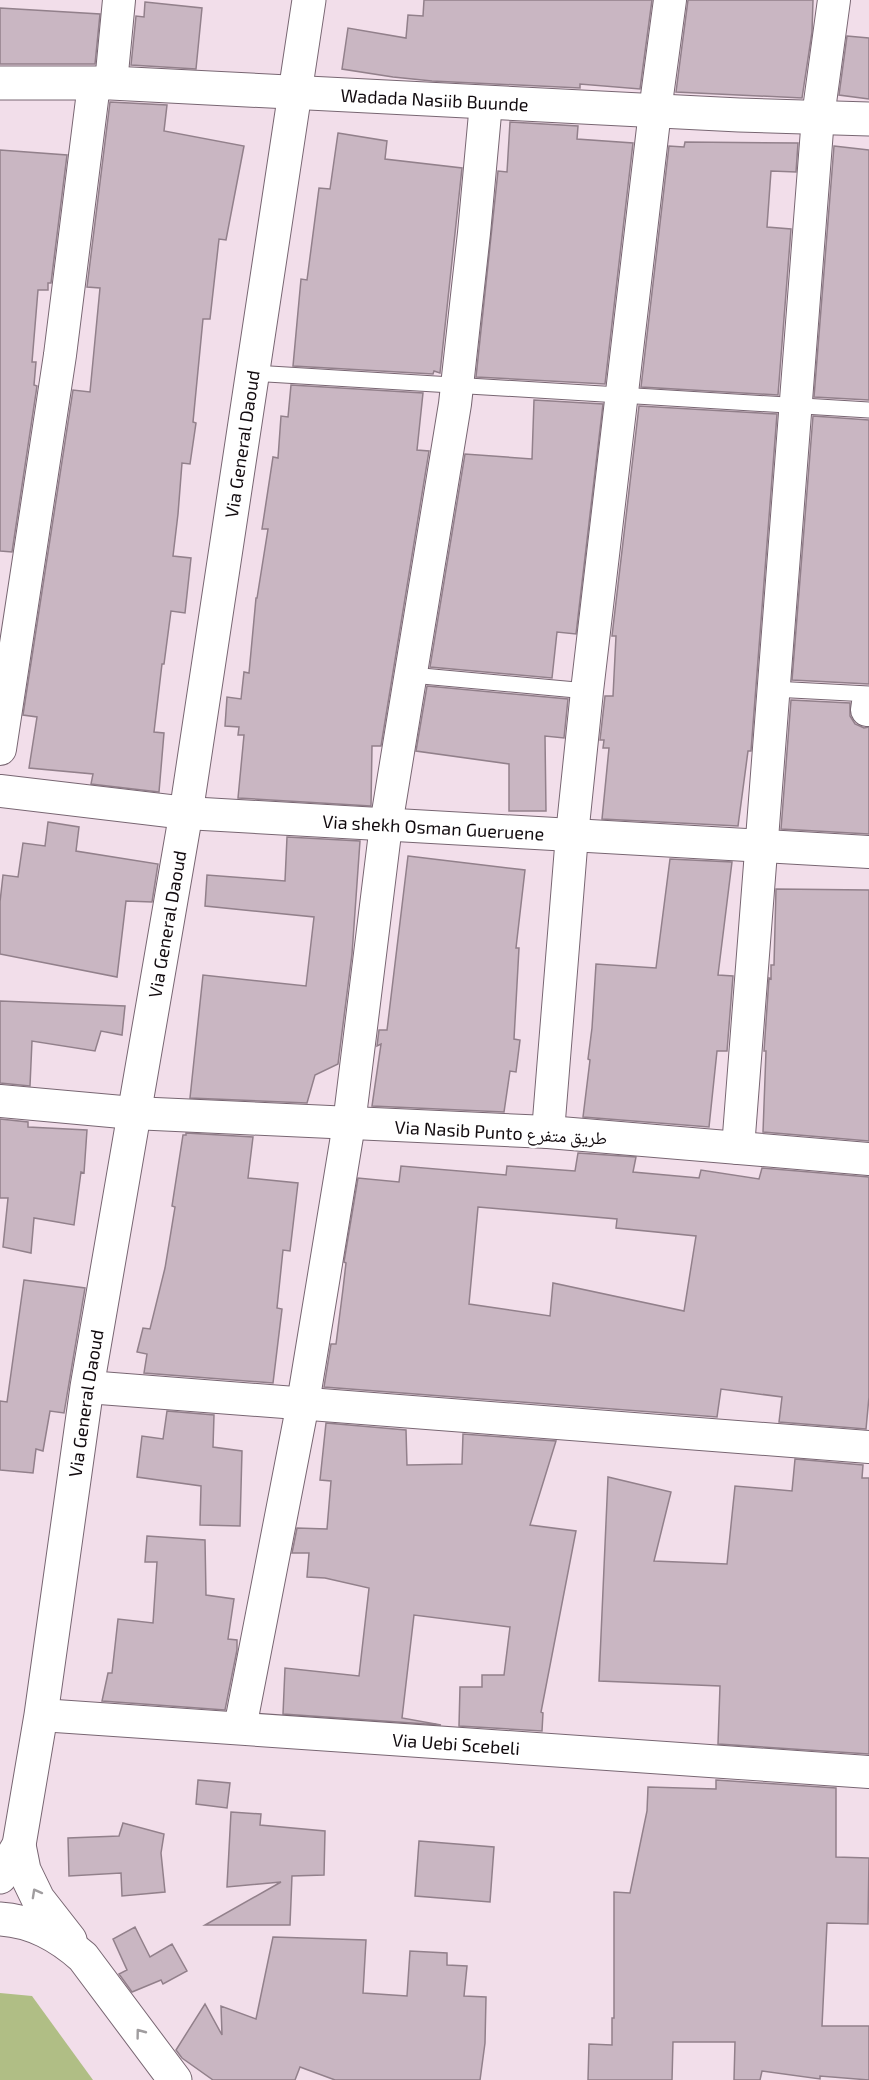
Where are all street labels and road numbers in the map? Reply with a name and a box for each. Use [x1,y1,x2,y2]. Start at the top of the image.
street label: Wadada Nasiib Buunde [340,84,529,115]
street label: Via General Daoud [220,369,264,519]
street label: Via shekh Osman Gueruene [322,810,545,844]
street label: Via General Daoud [143,849,190,999]
street label: Via Nasib Punto طريق متفرع [394,1115,608,1150]
street label: Via General Daoud [63,1328,108,1479]
street label: Via Uebi Scebeli [391,1728,521,1759]

